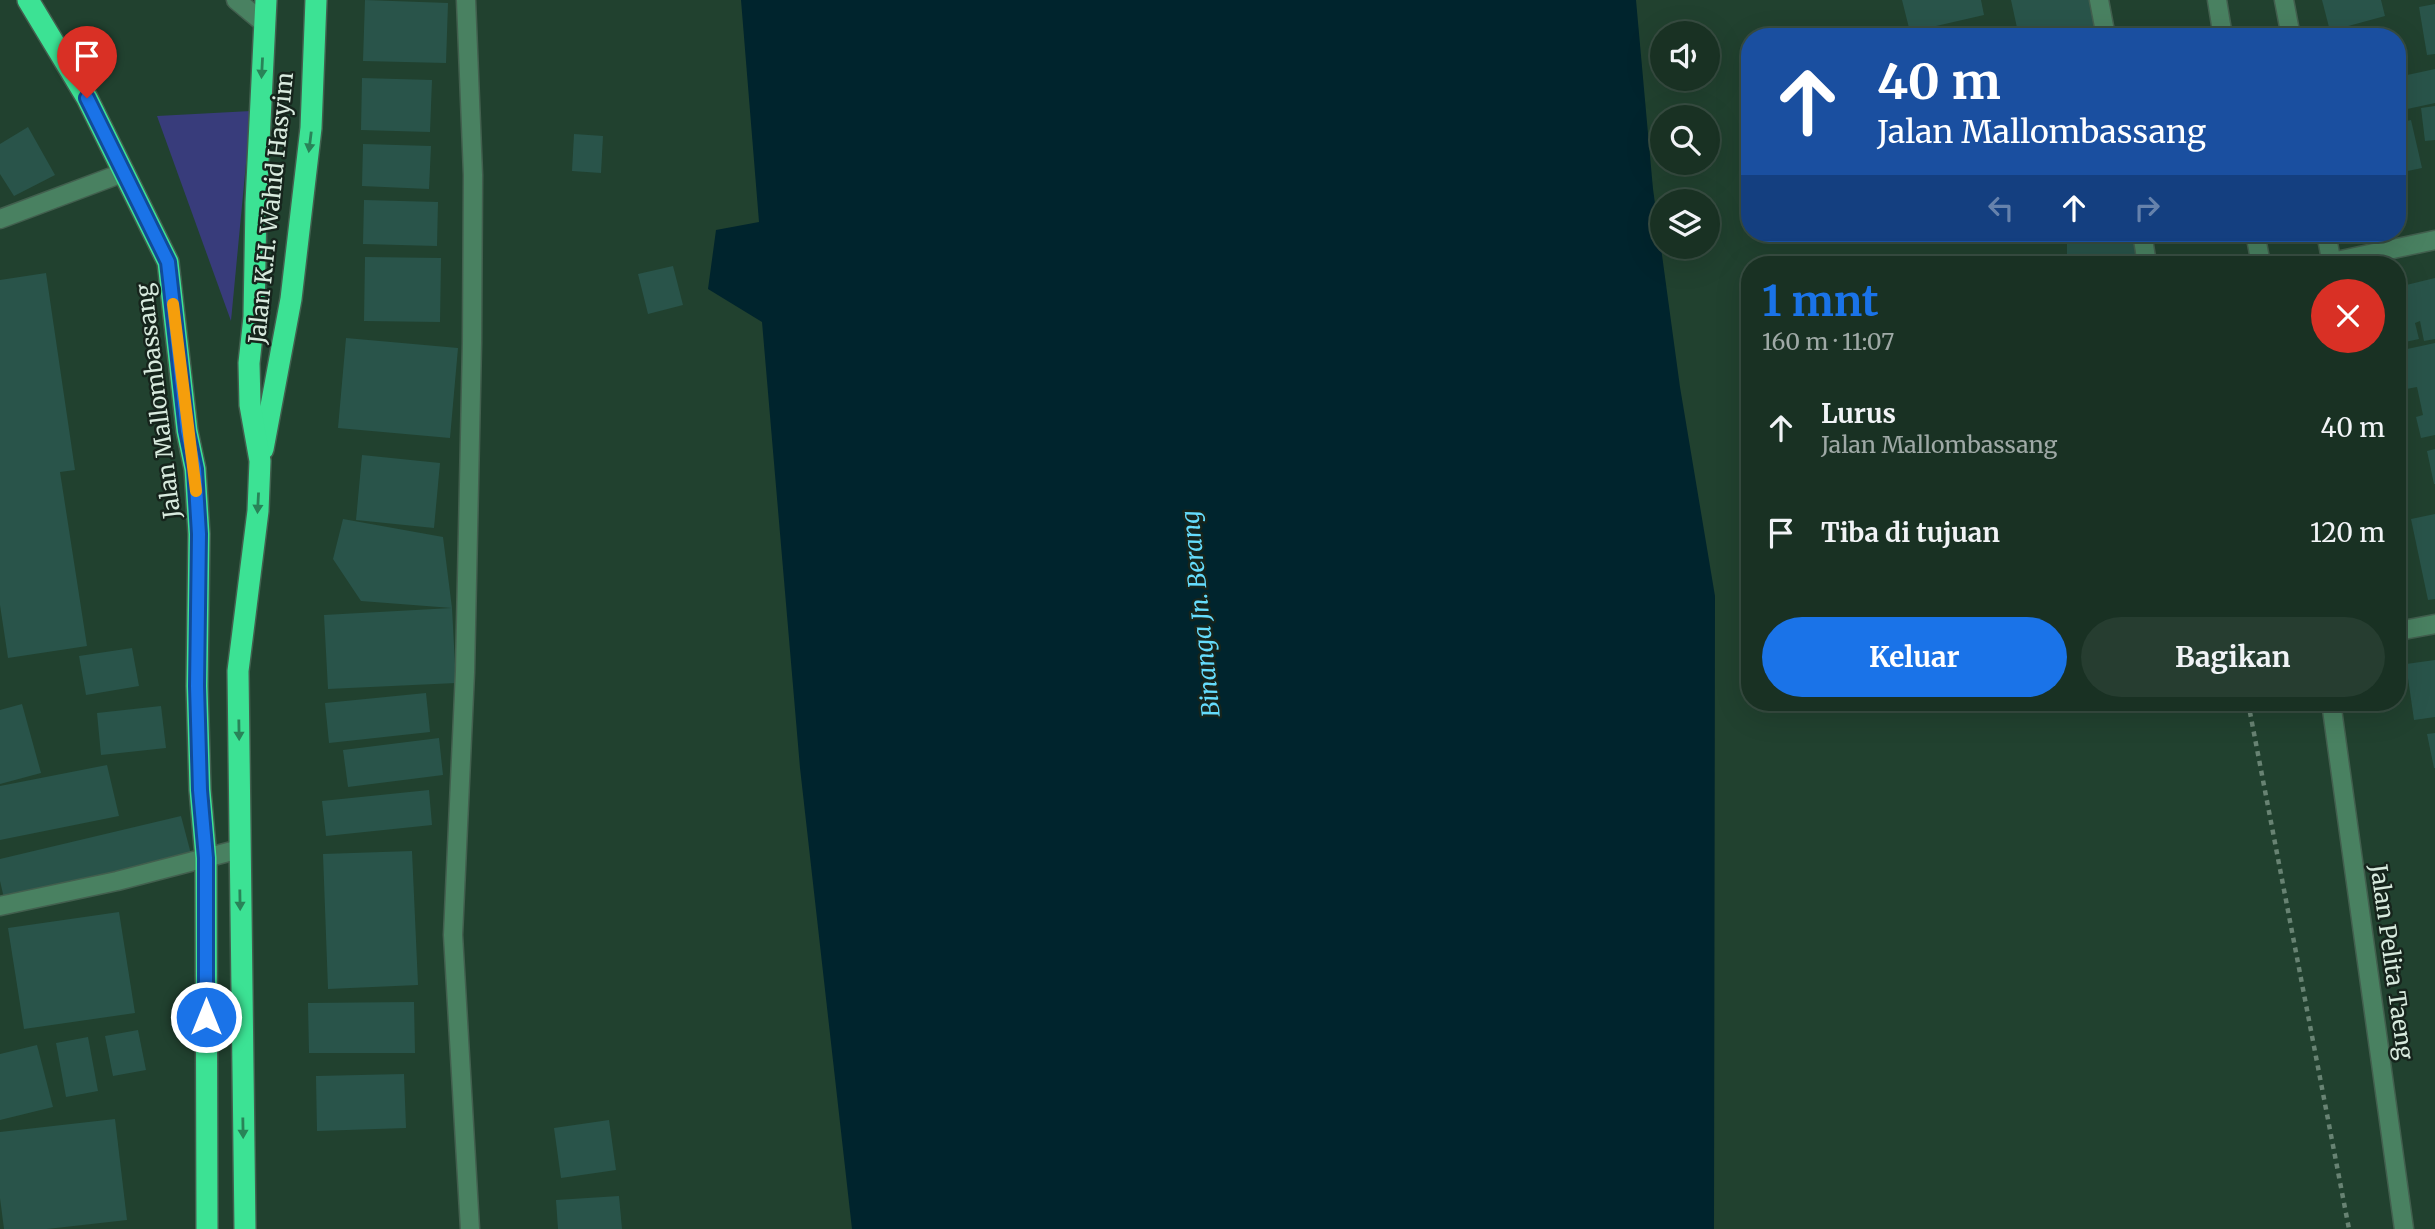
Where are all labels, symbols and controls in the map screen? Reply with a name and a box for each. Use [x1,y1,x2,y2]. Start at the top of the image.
map controls [1650,21,1720,259]
button: sound [1650,21,1720,91]
pin [57,26,117,98]
icon: arrive [68,37,106,75]
text: 40 m [1877,51,2001,112]
icon: ahead [1762,56,1853,147]
one-way arrow [256,57,267,79]
street label: Jalan K.H. Wahid Hasyim [242,71,299,346]
button: search [1650,105,1720,175]
text: Jalan Mallombassang [1877,112,2206,152]
one-way arrow [304,131,315,153]
button: layers [1650,189,1720,259]
icon: left [1982,189,2020,227]
icon: ahead [2055,189,2093,227]
icon: right [2128,189,2166,227]
text: 1 mnt [1762,275,1879,327]
button: close [2311,279,2385,353]
street label: Jalan Mallombassang [129,282,186,521]
text: 160 m · 11:07 [1762,327,1894,356]
text: Lurus [1821,397,1896,430]
icon: ahead [1762,409,1800,447]
text: 40 m [2321,411,2385,444]
text: Jalan Mallombassang [1821,430,2057,459]
one-way arrow [253,493,264,515]
water label: Binanga Jn. Berang [1174,509,1227,719]
icon: arrive [1762,514,1800,552]
text: Tiba di tujuan [1821,516,2000,549]
text: 120 m [2310,516,2385,549]
button: Keluar [1762,617,2067,697]
button: Bagikan [2081,617,2385,697]
one-way arrow [233,719,245,741]
street label: Jalan Pelita Taeng [2364,861,2421,1062]
one-way arrow [235,890,246,912]
position arrow [169,980,243,1054]
one-way arrow [237,1117,249,1139]

